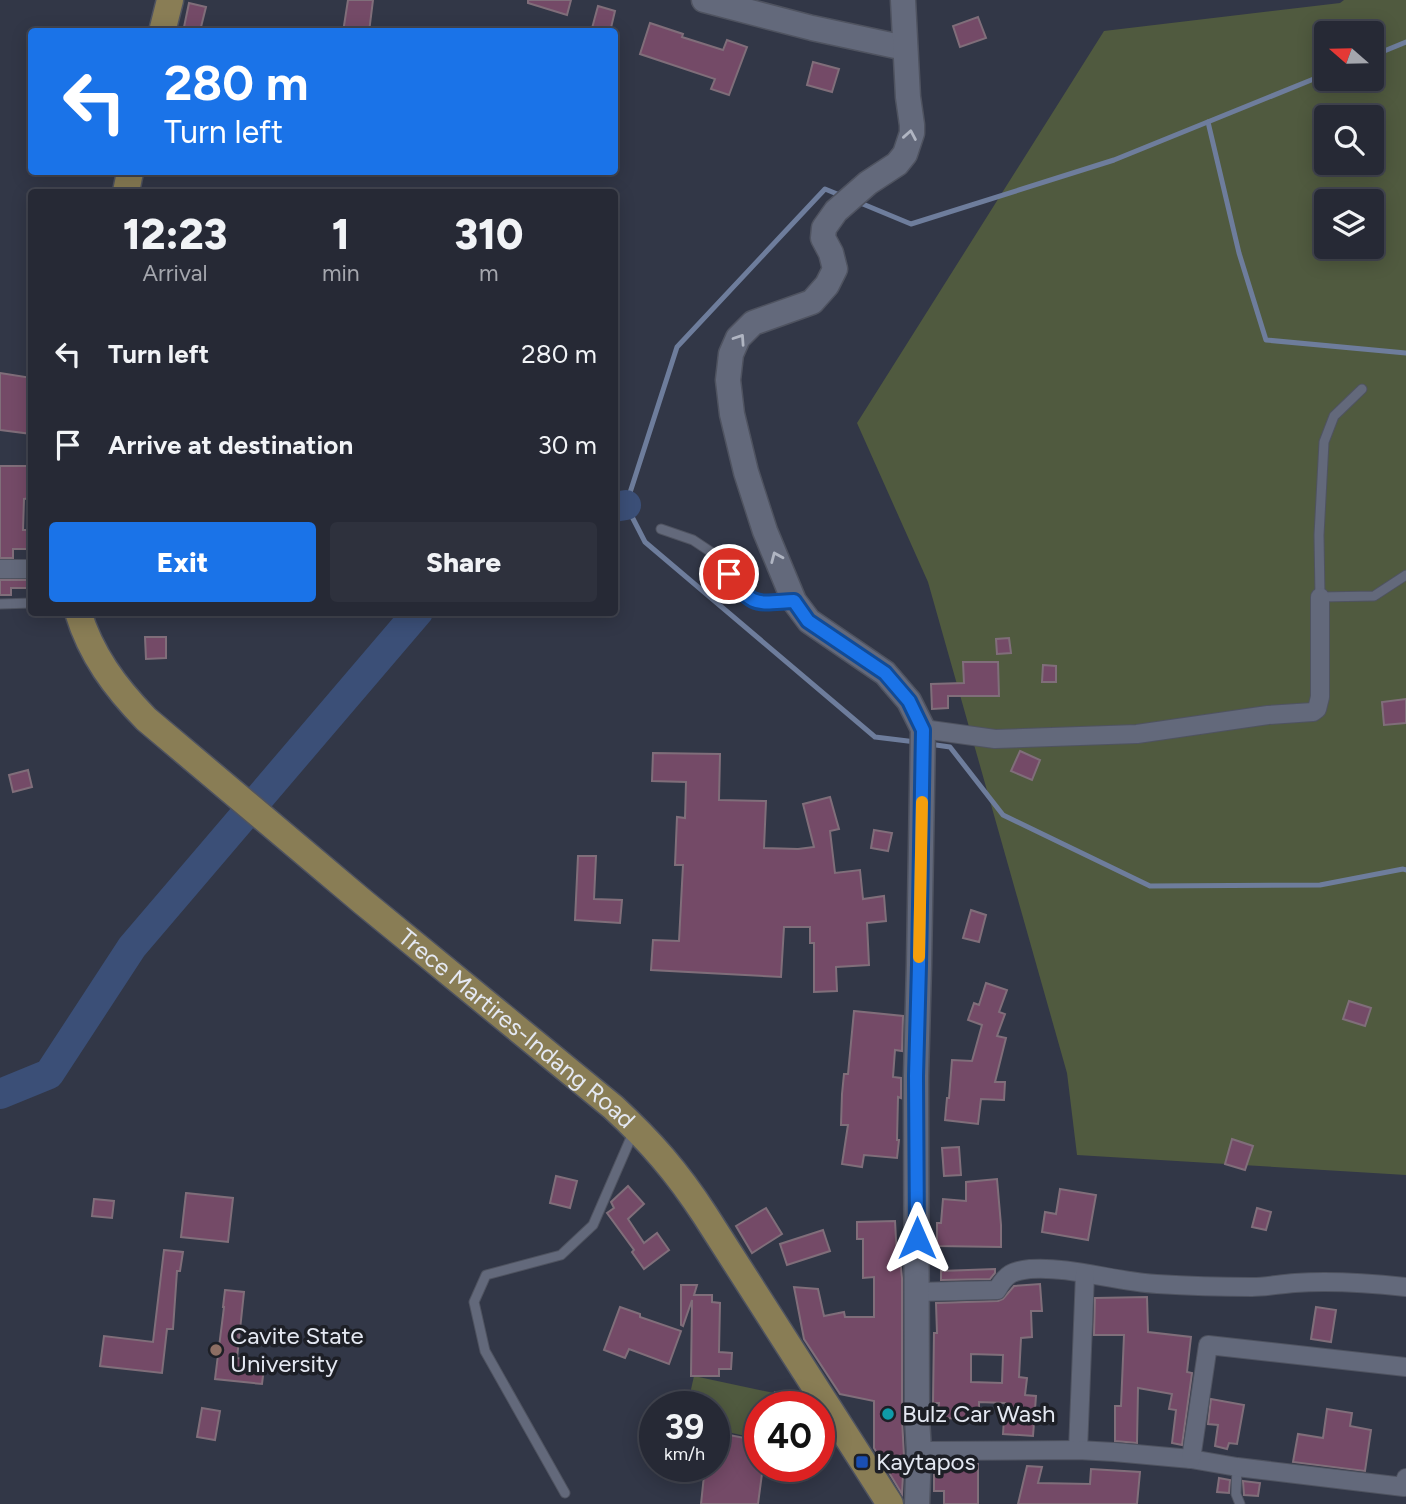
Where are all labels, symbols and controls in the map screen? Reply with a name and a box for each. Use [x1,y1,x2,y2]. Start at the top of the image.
north arrow [1314,21,1384,91]
map controls [1314,21,1384,259]
text: 280 m [164,53,309,112]
icon: left [49,56,140,147]
button: search [1314,105,1384,175]
text: Turn left [164,113,283,151]
one-way arrow [902,129,917,140]
button: layers [1314,189,1384,259]
text: 12:23 [123,209,227,260]
text: 1 [332,209,350,260]
text: 310 [454,209,523,260]
text: Arrival [143,259,207,287]
text: min [322,259,360,287]
text: m [479,259,499,287]
icon: left [49,335,87,373]
one-way arrow [732,335,744,347]
text: Turn left [108,338,209,370]
text: 280 m [521,338,597,370]
icon: arrive [49,426,87,464]
text: Arrive at destination [108,429,353,461]
text: 30 m [538,429,597,461]
button: Exit [49,522,316,602]
button: Share [330,522,597,602]
pin [699,544,759,604]
one-way arrow [770,552,784,564]
icon: arrive [710,555,748,593]
street label: Trece Martires-Indang Road [393,922,641,1134]
position arrow [880,1201,954,1275]
place label: Cavite State University [230,1321,364,1378]
marker: Cavite State University [208,1342,224,1358]
speed limit sign: 40 [744,1391,835,1482]
place label: Bulz Car Wash [902,1399,1056,1428]
text: 39 [665,1406,704,1448]
marker: Bulz Car Wash [880,1406,896,1422]
text: km/h [664,1443,705,1465]
place label: Kaytapos [876,1447,976,1476]
marker: Kaytapos [854,1454,870,1470]

